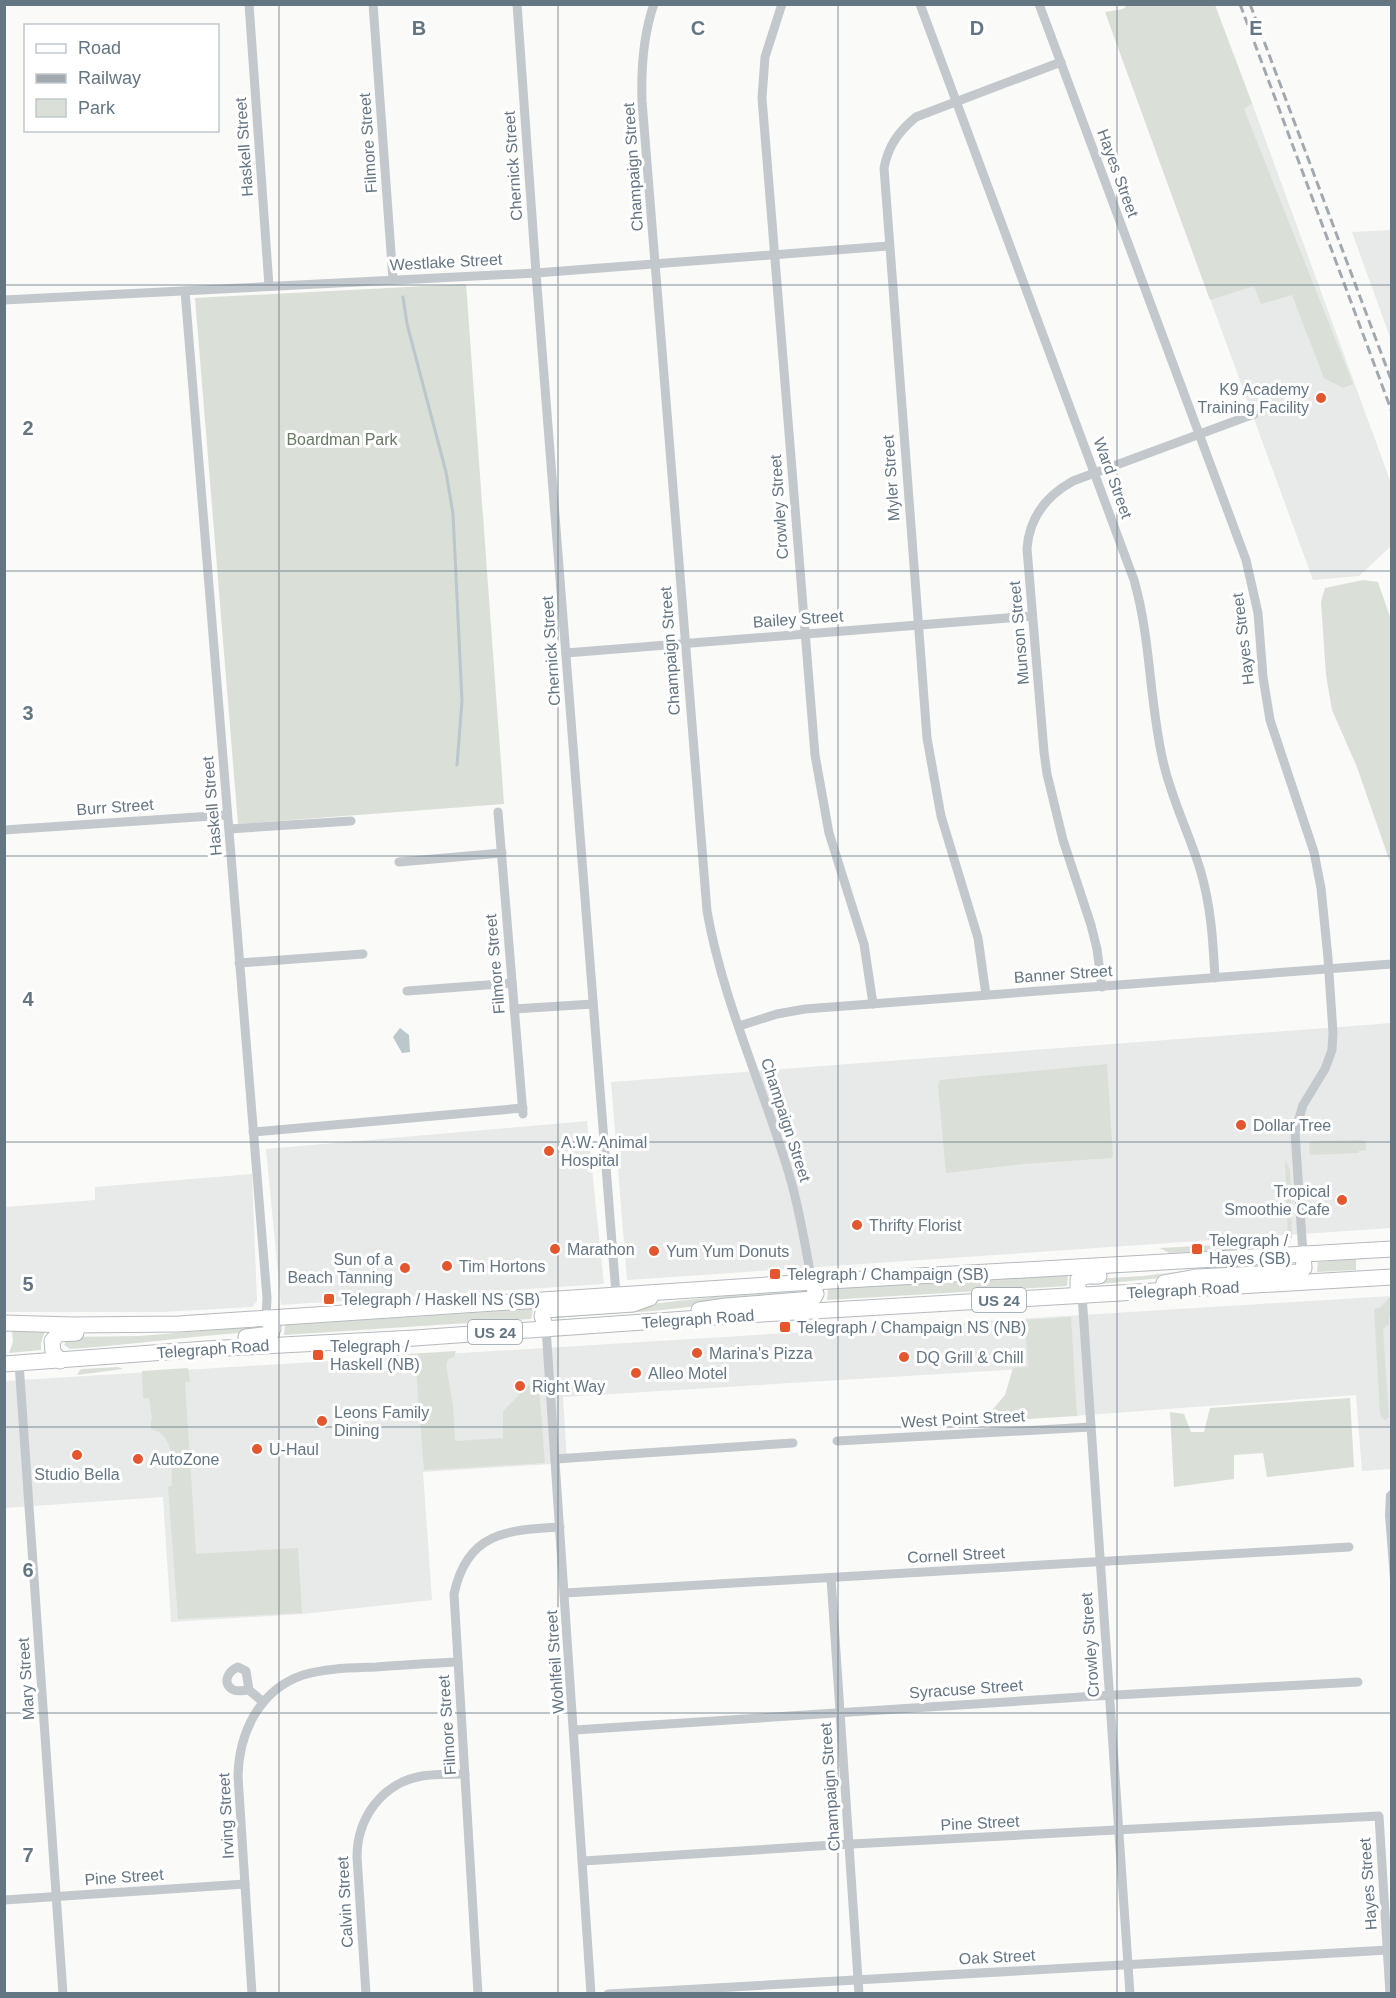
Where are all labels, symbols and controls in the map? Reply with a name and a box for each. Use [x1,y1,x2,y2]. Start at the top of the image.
text: B [412,17,426,39]
text: C [691,17,705,39]
text: D [970,17,984,39]
text: E [1249,17,1263,39]
legend [24,24,219,132]
text: Road [78,38,121,58]
text: Railway [78,68,141,88]
street label: Filmore Street [356,92,380,194]
street label: Haskell Street [232,96,256,197]
text: Park [78,98,116,118]
street label: Champaign Street [620,102,646,232]
street label: Chernick Street [501,110,525,222]
street label: Hayes Street [1094,127,1142,220]
street label: Westlake Street [389,251,503,273]
place label: K9 Academy Training Facility [1198,381,1309,416]
marker: K9 Academy Training Facility [1314,391,1328,405]
text: 2 [22,417,34,439]
park label: Boardman Park [286,431,399,448]
street label: Myler Street [879,434,902,522]
street label: Ward Street [1091,435,1136,521]
street label: Crowley Street [767,454,791,560]
street label: Munson Street [1006,580,1032,686]
street label: Champaign Street [657,586,683,716]
street label: Hayes Street [1229,592,1257,686]
street label: Chernick Street [539,595,563,707]
street label: Bailey Street [752,607,844,631]
text: 3 [22,702,34,724]
street label: Haskell Street [199,755,225,856]
street label: Burr Street [76,796,155,818]
street label: Filmore Street [482,913,508,1015]
street label: Banner Street [1013,962,1113,986]
text: 4 [22,988,34,1010]
street label: Champaign Street [758,1056,814,1184]
place label: Dollar Tree [1253,1117,1331,1134]
marker: Dollar Tree [1234,1118,1248,1132]
place label: A.W. Animal Hospital [561,1134,647,1169]
marker: A.W. Animal Hospital [542,1144,556,1158]
place label: Tropical Smoothie Cafe [1224,1183,1330,1218]
marker: Tropical Smoothie Cafe [1335,1193,1349,1207]
place label: Thrifty Florist [869,1217,962,1234]
marker: Thrifty Florist [850,1218,864,1232]
place label: Telegraph / Hayes (SB) [1209,1232,1291,1267]
place label: Marathon [567,1241,635,1258]
marker: Marathon [548,1242,562,1256]
marker: Telegraph / Hayes (SB) [1190,1242,1204,1256]
place label: Yum Yum Donuts [666,1243,789,1260]
marker: Yum Yum Donuts [647,1244,661,1258]
place label: Sun of a Beach Tanning [287,1251,393,1286]
place label: Tim Hortons [459,1258,546,1275]
marker: Tim Hortons [440,1259,454,1273]
marker: Sun of a Beach Tanning [398,1261,412,1275]
place label: Telegraph / Champaign (SB) [787,1266,989,1283]
marker: Telegraph / Champaign (SB) [768,1267,782,1281]
text: 5 [22,1273,34,1295]
street label: Telegraph Road [1126,1279,1240,1301]
road number: US 24 [972,1288,1026,1312]
place label: Telegraph / Haskell NS (SB) [341,1291,540,1308]
marker: Telegraph / Haskell NS (SB) [322,1292,336,1306]
street label: Telegraph Road [641,1307,755,1331]
place label: Telegraph / Champaign NS (NB) [797,1319,1026,1336]
road number: US 24 [468,1320,522,1344]
marker: Telegraph / Champaign NS (NB) [778,1320,792,1334]
street label: Telegraph Road [156,1337,270,1361]
place label: Telegraph / Haskell (NB) [330,1338,420,1373]
place label: Marina's Pizza [709,1345,813,1362]
marker: Marina's Pizza [690,1346,704,1360]
marker: Telegraph / Haskell (NB) [311,1348,325,1362]
place label: DQ Grill & Chill [916,1349,1024,1366]
marker: DQ Grill & Chill [897,1350,911,1364]
place label: Alleo Motel [648,1365,727,1382]
marker: Alleo Motel [629,1366,643,1380]
place label: Right Way [532,1378,605,1395]
marker: Right Way [513,1379,527,1393]
place label: Leons Family Dining [334,1404,429,1439]
street label: West Point Street [901,1407,1026,1431]
marker: Leons Family Dining [315,1414,329,1428]
place label: U-Haul [269,1441,319,1458]
marker: U-Haul [250,1442,264,1456]
marker: Studio Bella [70,1448,84,1462]
place label: AutoZone [150,1451,219,1468]
marker: AutoZone [131,1452,145,1466]
place label: Studio Bella [34,1466,120,1483]
street label: Cornell Street [907,1544,1006,1566]
text: 6 [22,1559,34,1581]
street label: Crowley Street [1078,1592,1102,1698]
street label: Wohlfeil Street [543,1609,567,1714]
street label: Mary Street [15,1637,37,1721]
street label: Filmore Street [435,1674,459,1776]
street label: Syracuse Street [909,1677,1024,1701]
street label: Champaign Street [817,1722,843,1852]
street label: Irving Street [215,1772,237,1860]
street label: Pine Street [940,1812,1021,1834]
street label: Hayes Street [1356,1837,1380,1931]
text: 7 [22,1844,34,1866]
street label: Calvin Street [334,1855,356,1948]
street label: Pine Street [84,1866,165,1888]
street label: Oak Street [958,1946,1036,1967]

